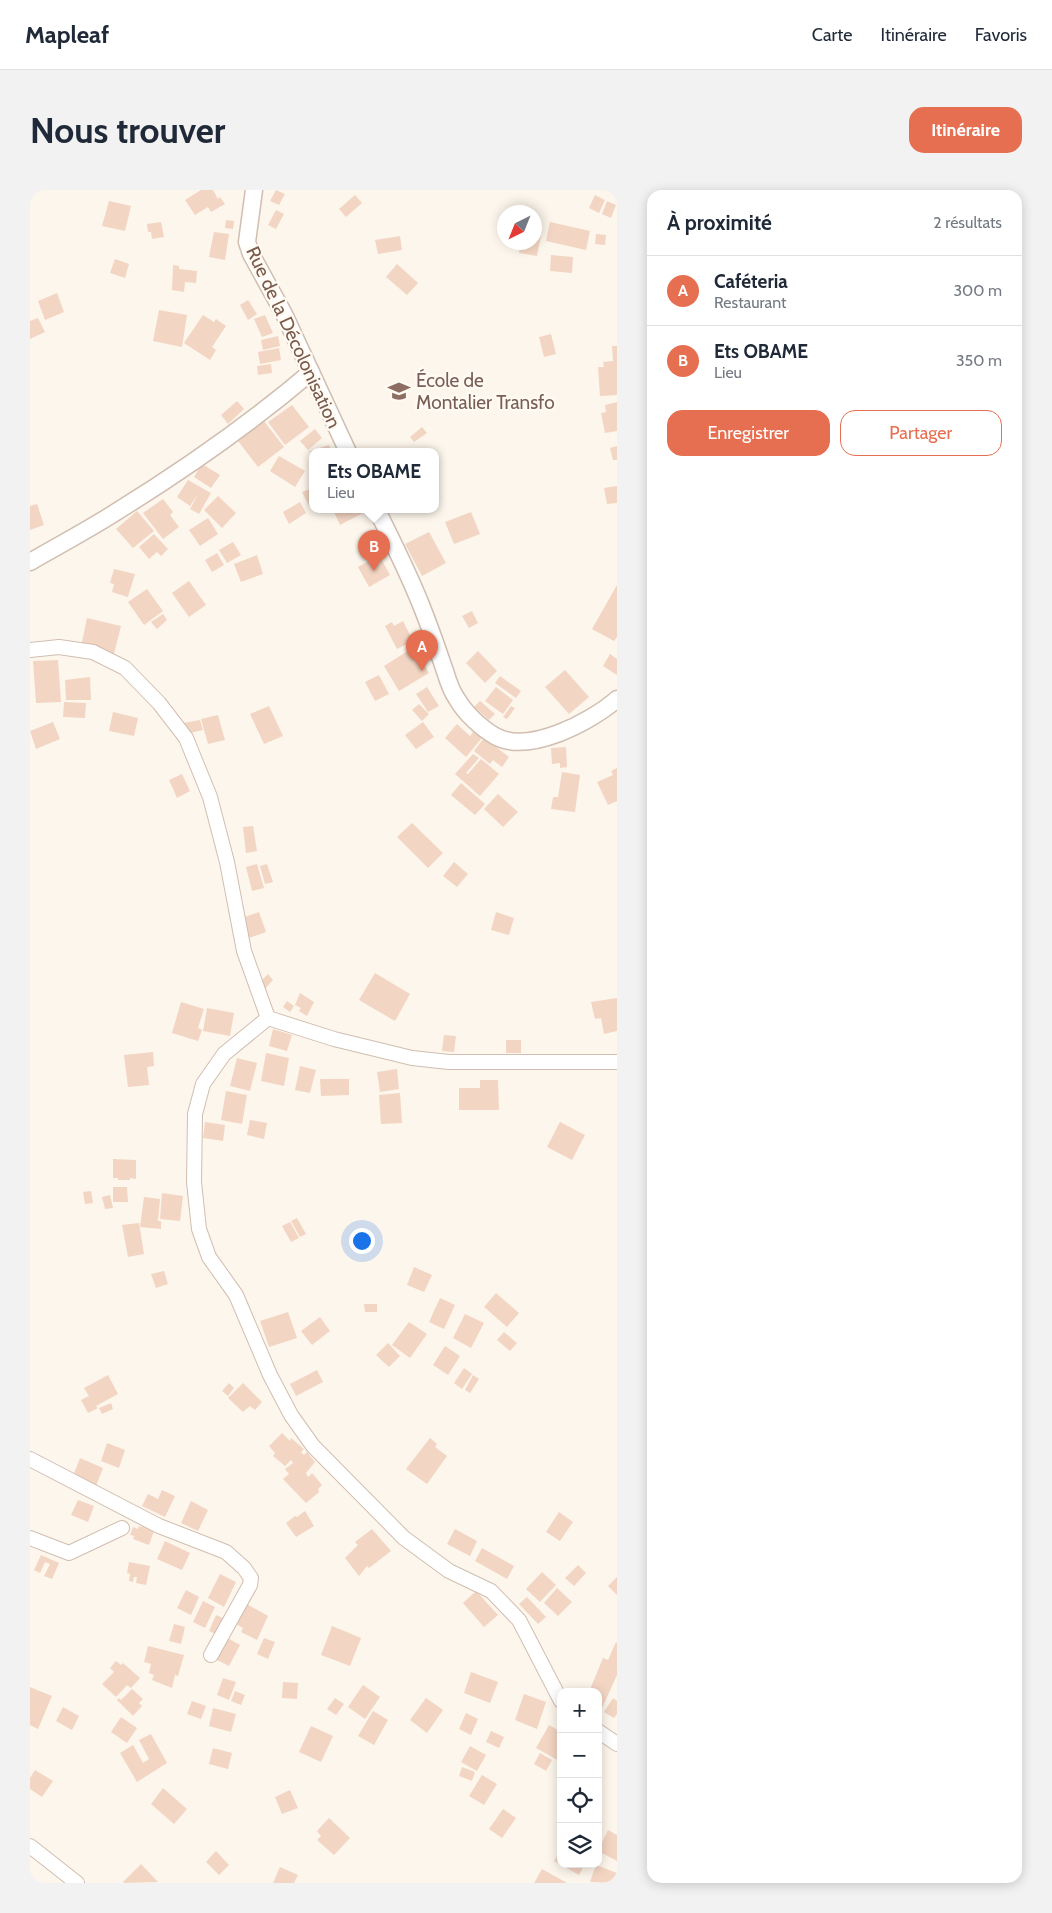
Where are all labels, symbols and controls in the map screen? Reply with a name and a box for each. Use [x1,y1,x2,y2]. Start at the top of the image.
text: Mapleaf [25,20,109,49]
text: Carte [812,24,852,46]
text: Itinéraire [880,24,947,46]
text: Favoris [975,24,1027,46]
button: Itinéraire [909,107,1022,153]
text: Nous trouver [30,109,225,152]
north arrow [497,205,542,250]
text: À proximité [667,210,772,235]
text: 2 résultats [933,213,1002,232]
street label: Rue de la Décolonisation [241,243,346,432]
text: Caféteria [714,270,788,293]
text: A [678,281,688,300]
text: 300 m [953,281,1002,300]
text: Restaurant [714,293,786,312]
text: Ets OBAME [714,340,808,363]
text: B [678,351,688,370]
text: 350 m [956,351,1002,370]
text: Lieu [714,363,742,382]
place label: École de Montalier Transfo [416,368,555,414]
school or university icon: École de Montalier Transfo [386,378,412,404]
button: Enregistrer [667,410,830,456]
button: Partager [840,410,1002,456]
popup [309,448,439,513]
text: Ets OBAME [327,460,421,483]
text: Lieu [327,483,355,502]
pin: B [358,530,390,571]
pin: A [406,630,438,671]
your location [349,1228,375,1254]
map controls [557,1688,602,1868]
button: + [557,1688,602,1733]
button: − [557,1733,602,1778]
button: locate [557,1778,602,1823]
button: layers [557,1823,602,1868]

